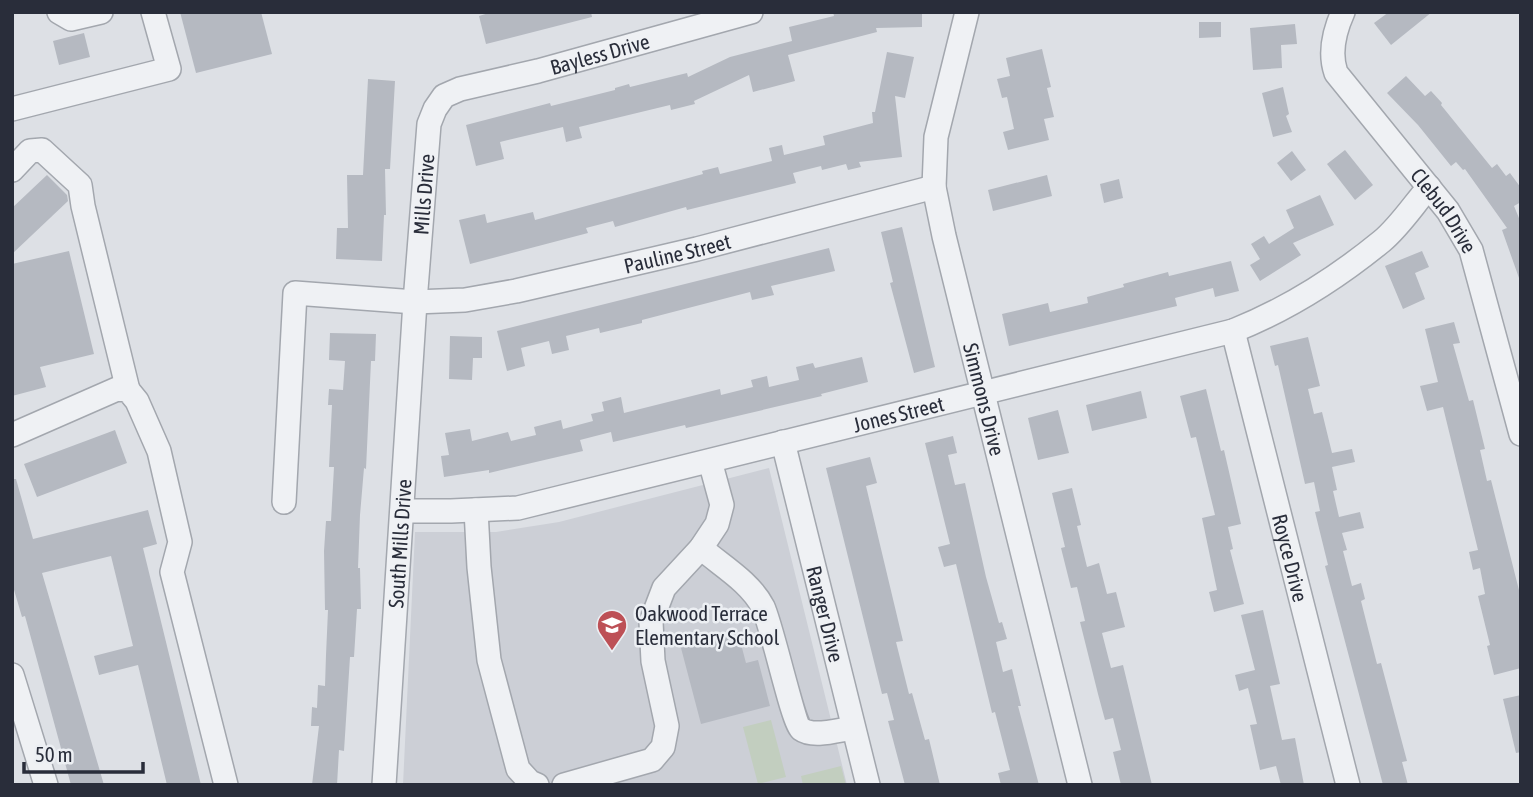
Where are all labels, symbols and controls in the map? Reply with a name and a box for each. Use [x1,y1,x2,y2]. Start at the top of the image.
street label: Bayless Drive [547,29,652,79]
street label: Mills Drive [408,153,439,236]
street label: Clebud Drive [1406,163,1482,257]
street label: Pauline Street [621,229,733,278]
street label: Simmons Drive [959,340,1010,458]
street label: Jones Street [851,391,946,437]
street label: South Mills Drive [383,478,416,609]
street label: Royce Drive [1268,511,1313,604]
street label: Ranger Drive [802,563,849,665]
place label: Oakwood Terrace Elementary School [635,601,780,649]
school or university icon: Oakwood Terrace Elementary School [595,608,629,652]
scale bar [24,730,144,774]
text: 50 m [35,742,73,766]

